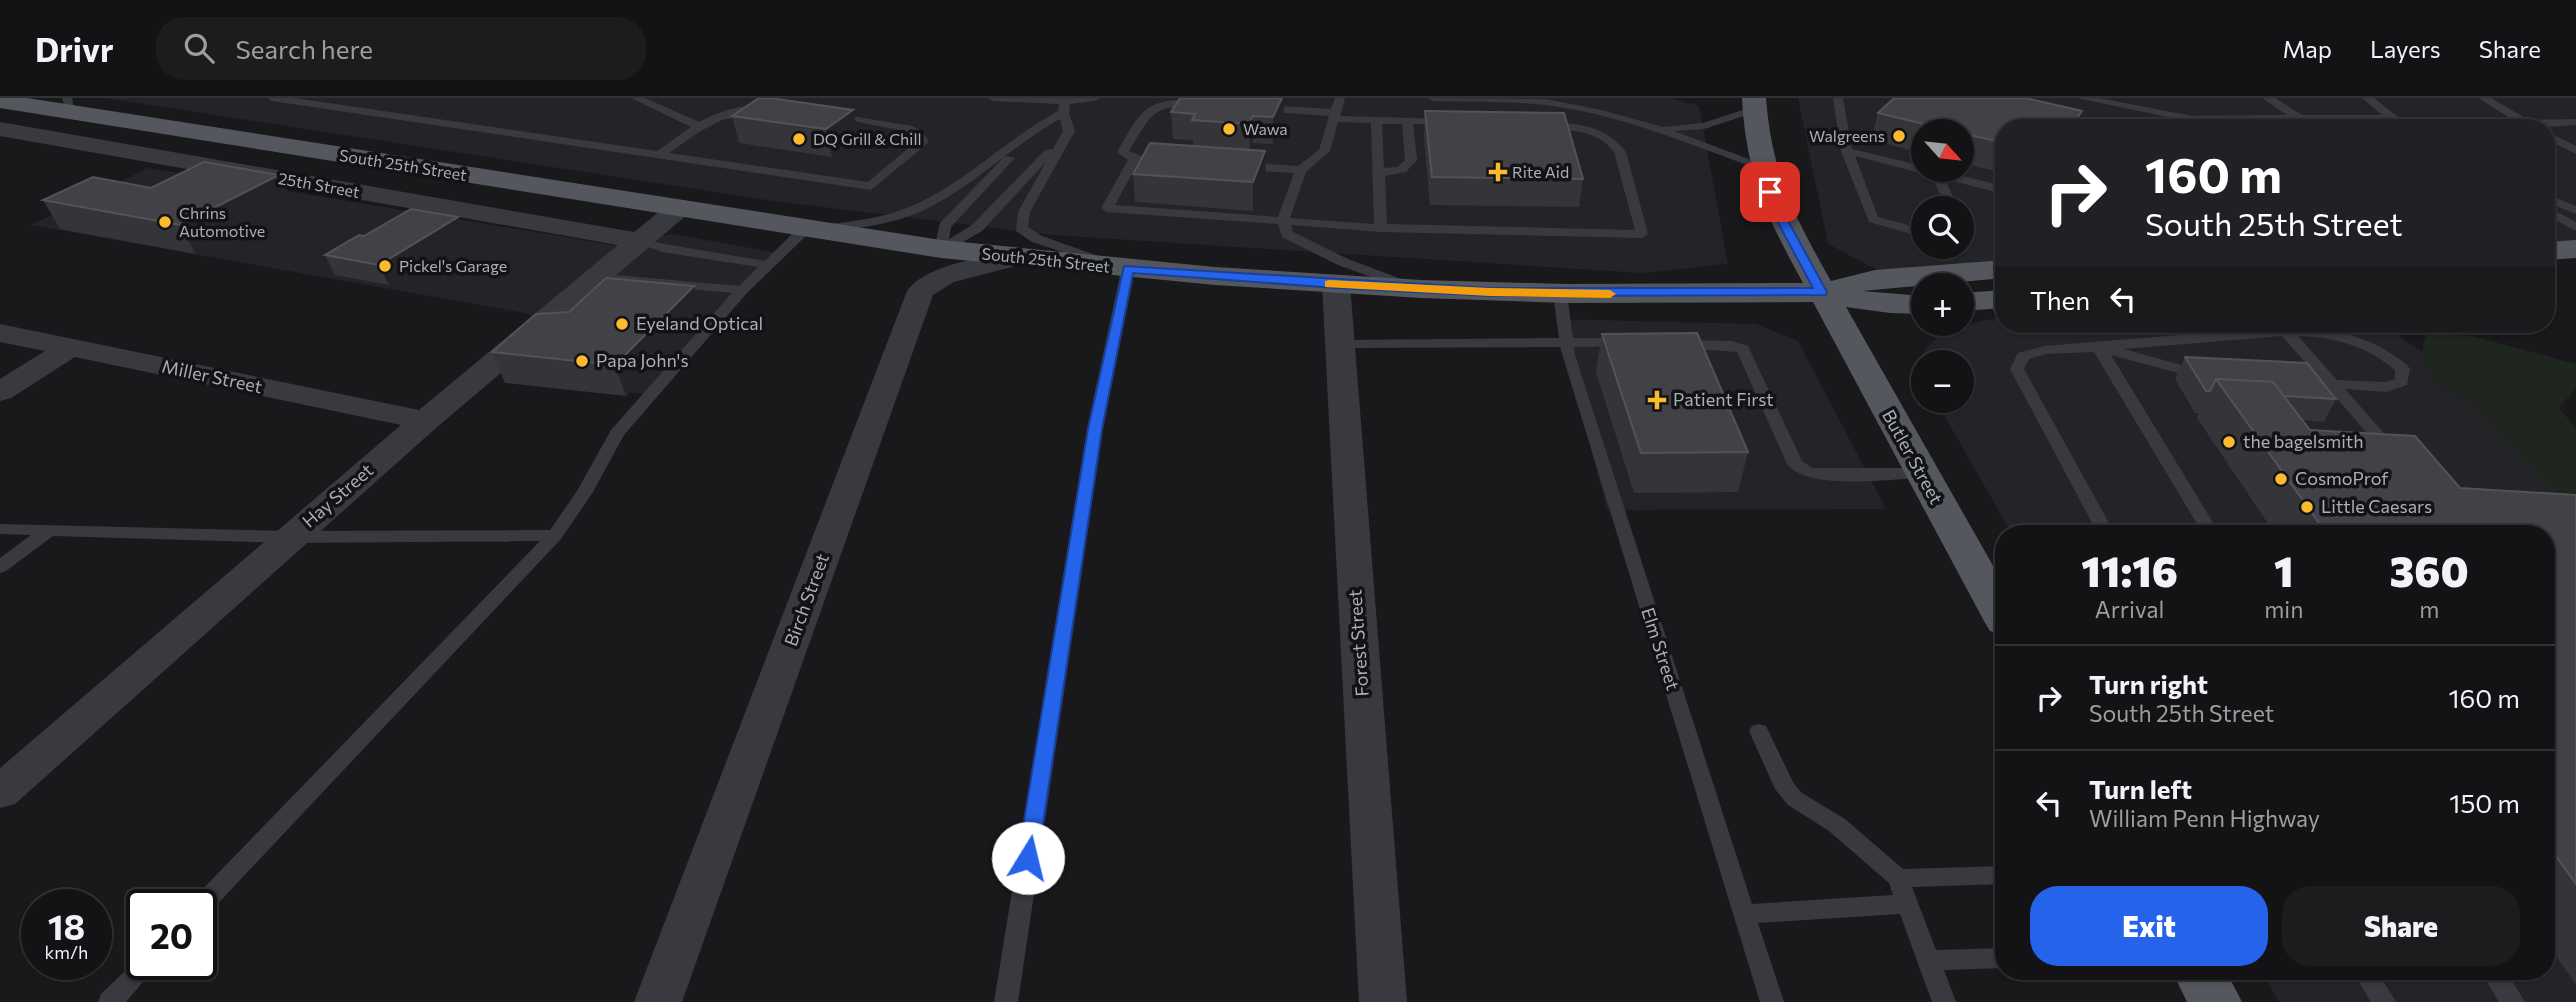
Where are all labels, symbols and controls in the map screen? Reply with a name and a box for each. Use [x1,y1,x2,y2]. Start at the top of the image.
search box [156,17,646,80]
text: Drivr [35,28,114,69]
icon: search [180,29,218,67]
text: Search here [236,33,373,64]
text: Map [2283,34,2332,63]
text: Layers [2370,34,2441,63]
text: Share [2479,34,2541,63]
place label: Wawa [1243,119,1288,138]
north arrow [1911,119,1974,182]
map controls [1911,119,1974,413]
marker: Wawa [1221,121,1237,137]
place label: Walgreens [1809,126,1885,145]
marker: Walgreens [1891,128,1907,144]
place label: DQ Grill & Chill [813,129,922,148]
marker: DQ Grill & Chill [791,131,807,147]
text: 160 m [2145,143,2282,203]
street label: South 25th Street [338,145,469,184]
icon: right [2030,147,2121,238]
place label: Rite Aid [1512,162,1569,181]
pin [1740,162,1800,222]
marker: Rite Aid [1490,164,1506,180]
street label: 25th Street [277,168,362,201]
icon: arrive [1751,173,1789,211]
button: search [1911,196,1974,259]
place label: Chrins Automotive [179,203,265,240]
text: South 25th Street [2145,203,2403,243]
marker: Chrins Automotive [157,214,173,230]
street label: South 25th Street [981,243,1112,276]
place label: Pickel's Garage [399,256,507,275]
marker: Pickel's Garage [377,258,393,274]
button: + [1911,273,1974,336]
icon: left [2104,280,2142,318]
text: Then [2030,284,2090,315]
place label: Eyeland Optical [636,312,763,334]
marker: Eyeland Optical [614,316,630,332]
place label: Papa John's [596,349,689,371]
button: − [1911,350,1974,413]
marker: Papa John's [574,353,590,369]
street label: Miller Street [160,355,264,397]
place label: Patient First [1673,388,1774,410]
marker: Patient First [1647,390,1667,410]
street label: Butler Street [1878,405,1948,508]
place label: the bagelsmith [2243,430,2364,452]
marker: the bagelsmith [2221,434,2237,450]
street label: Hay Street [298,459,377,532]
place label: CosmoProf [2295,467,2389,489]
marker: CosmoProf [2273,471,2289,487]
place label: Little Caesars [2321,495,2432,517]
marker: Little Caesars [2299,499,2315,515]
text: 11:16 [2081,544,2178,596]
text: 1 [2274,544,2294,596]
text: 360 [2390,544,2469,596]
street label: Birch Street [779,550,833,649]
street label: Forest Street [1343,589,1373,697]
text: Arrival [2095,595,2164,623]
text: min [2264,595,2303,623]
text: m [2419,595,2439,623]
street label: Elm Street [1637,605,1685,693]
text: Turn right [2089,668,2208,699]
icon: right [2030,679,2068,717]
text: 160 m [2448,682,2520,713]
text: South 25th Street [2089,699,2274,727]
text: Turn left [2089,773,2192,804]
icon: left [2030,784,2068,822]
text: 150 m [2449,787,2520,818]
text: William Penn Highway [2089,804,2320,832]
position arrow [991,821,1065,895]
button: Exit [2030,886,2268,966]
button: Share [2282,886,2520,966]
speed limit sign: 20 [126,889,217,980]
text: 18 [48,904,85,947]
text: km/h [45,941,88,963]

